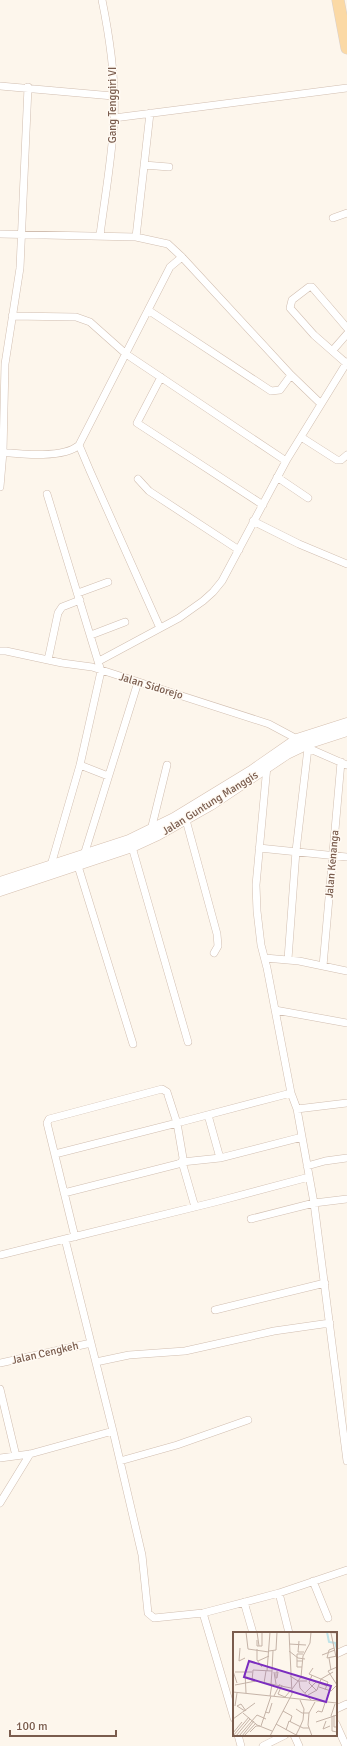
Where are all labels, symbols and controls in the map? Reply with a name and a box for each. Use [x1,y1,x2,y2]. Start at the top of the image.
street label: Gang Tenggiri VI [106,67,119,143]
street label: Jalan Sidorejo [117,670,185,702]
street label: Jalan Guntung Manggis [160,768,260,838]
street label: Jalan Kenanga [323,829,341,899]
street label: Jalan Cengkeh [10,1339,80,1367]
inset map [233,1632,337,1736]
scale bar [10,1712,116,1738]
text: 100 m [16,1719,48,1734]

